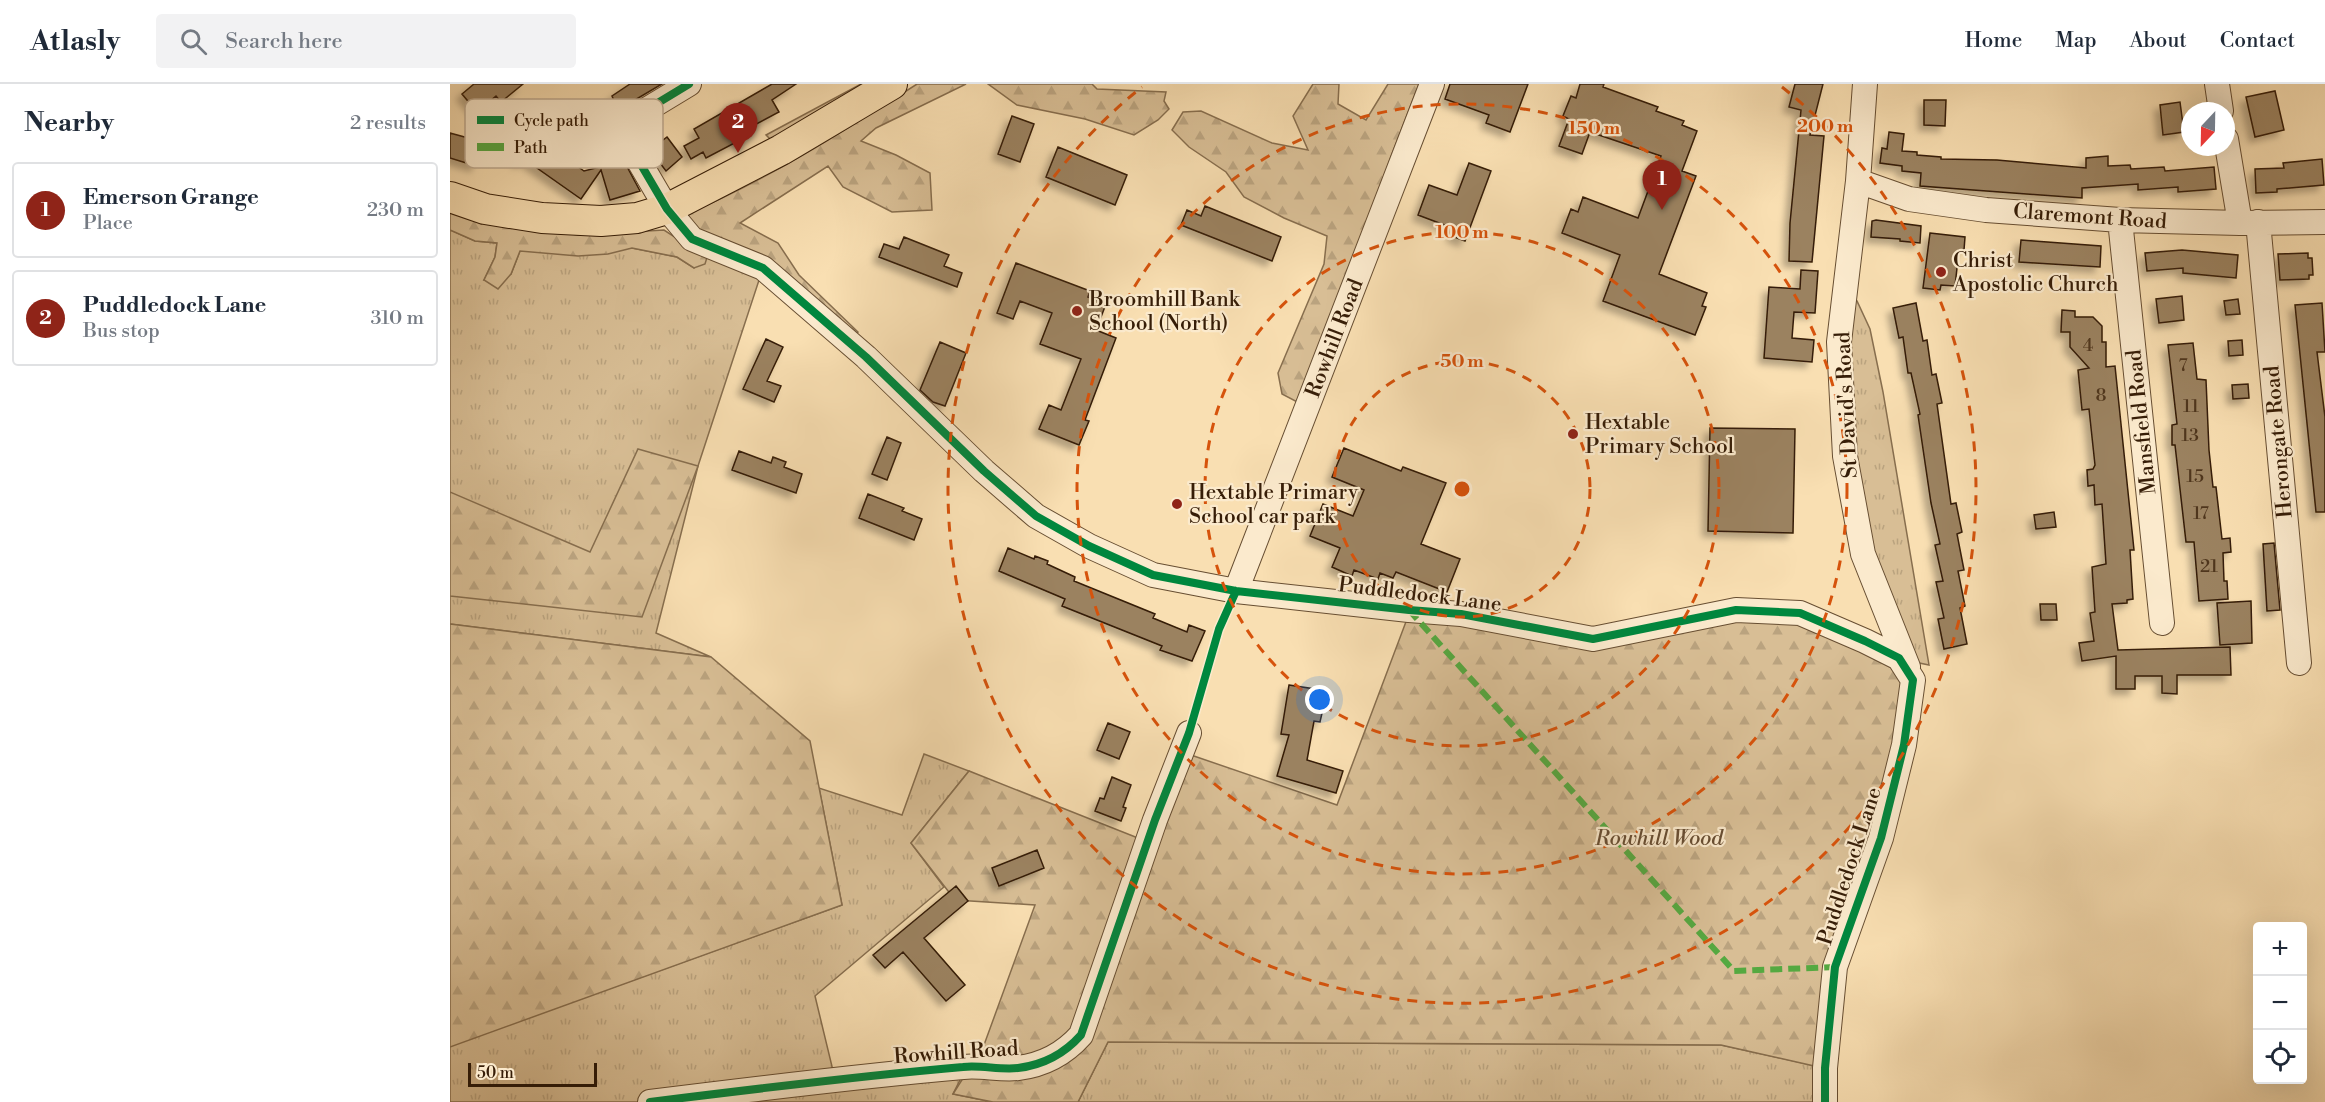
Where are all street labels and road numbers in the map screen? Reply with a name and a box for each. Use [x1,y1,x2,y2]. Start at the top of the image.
street label: Claremont Road [2012,199,2168,235]
street label: Rowhill Road [1300,275,1370,401]
street label: St David's Road [1830,331,1864,479]
street label: Mansfield Road [2121,348,2163,496]
street label: Herongate Road [2259,365,2299,519]
street label: Puddledock Lane [1337,572,1503,618]
street label: Puddledock Lane [1812,784,1888,949]
street label: Rowhill Road [893,1036,1019,1070]

